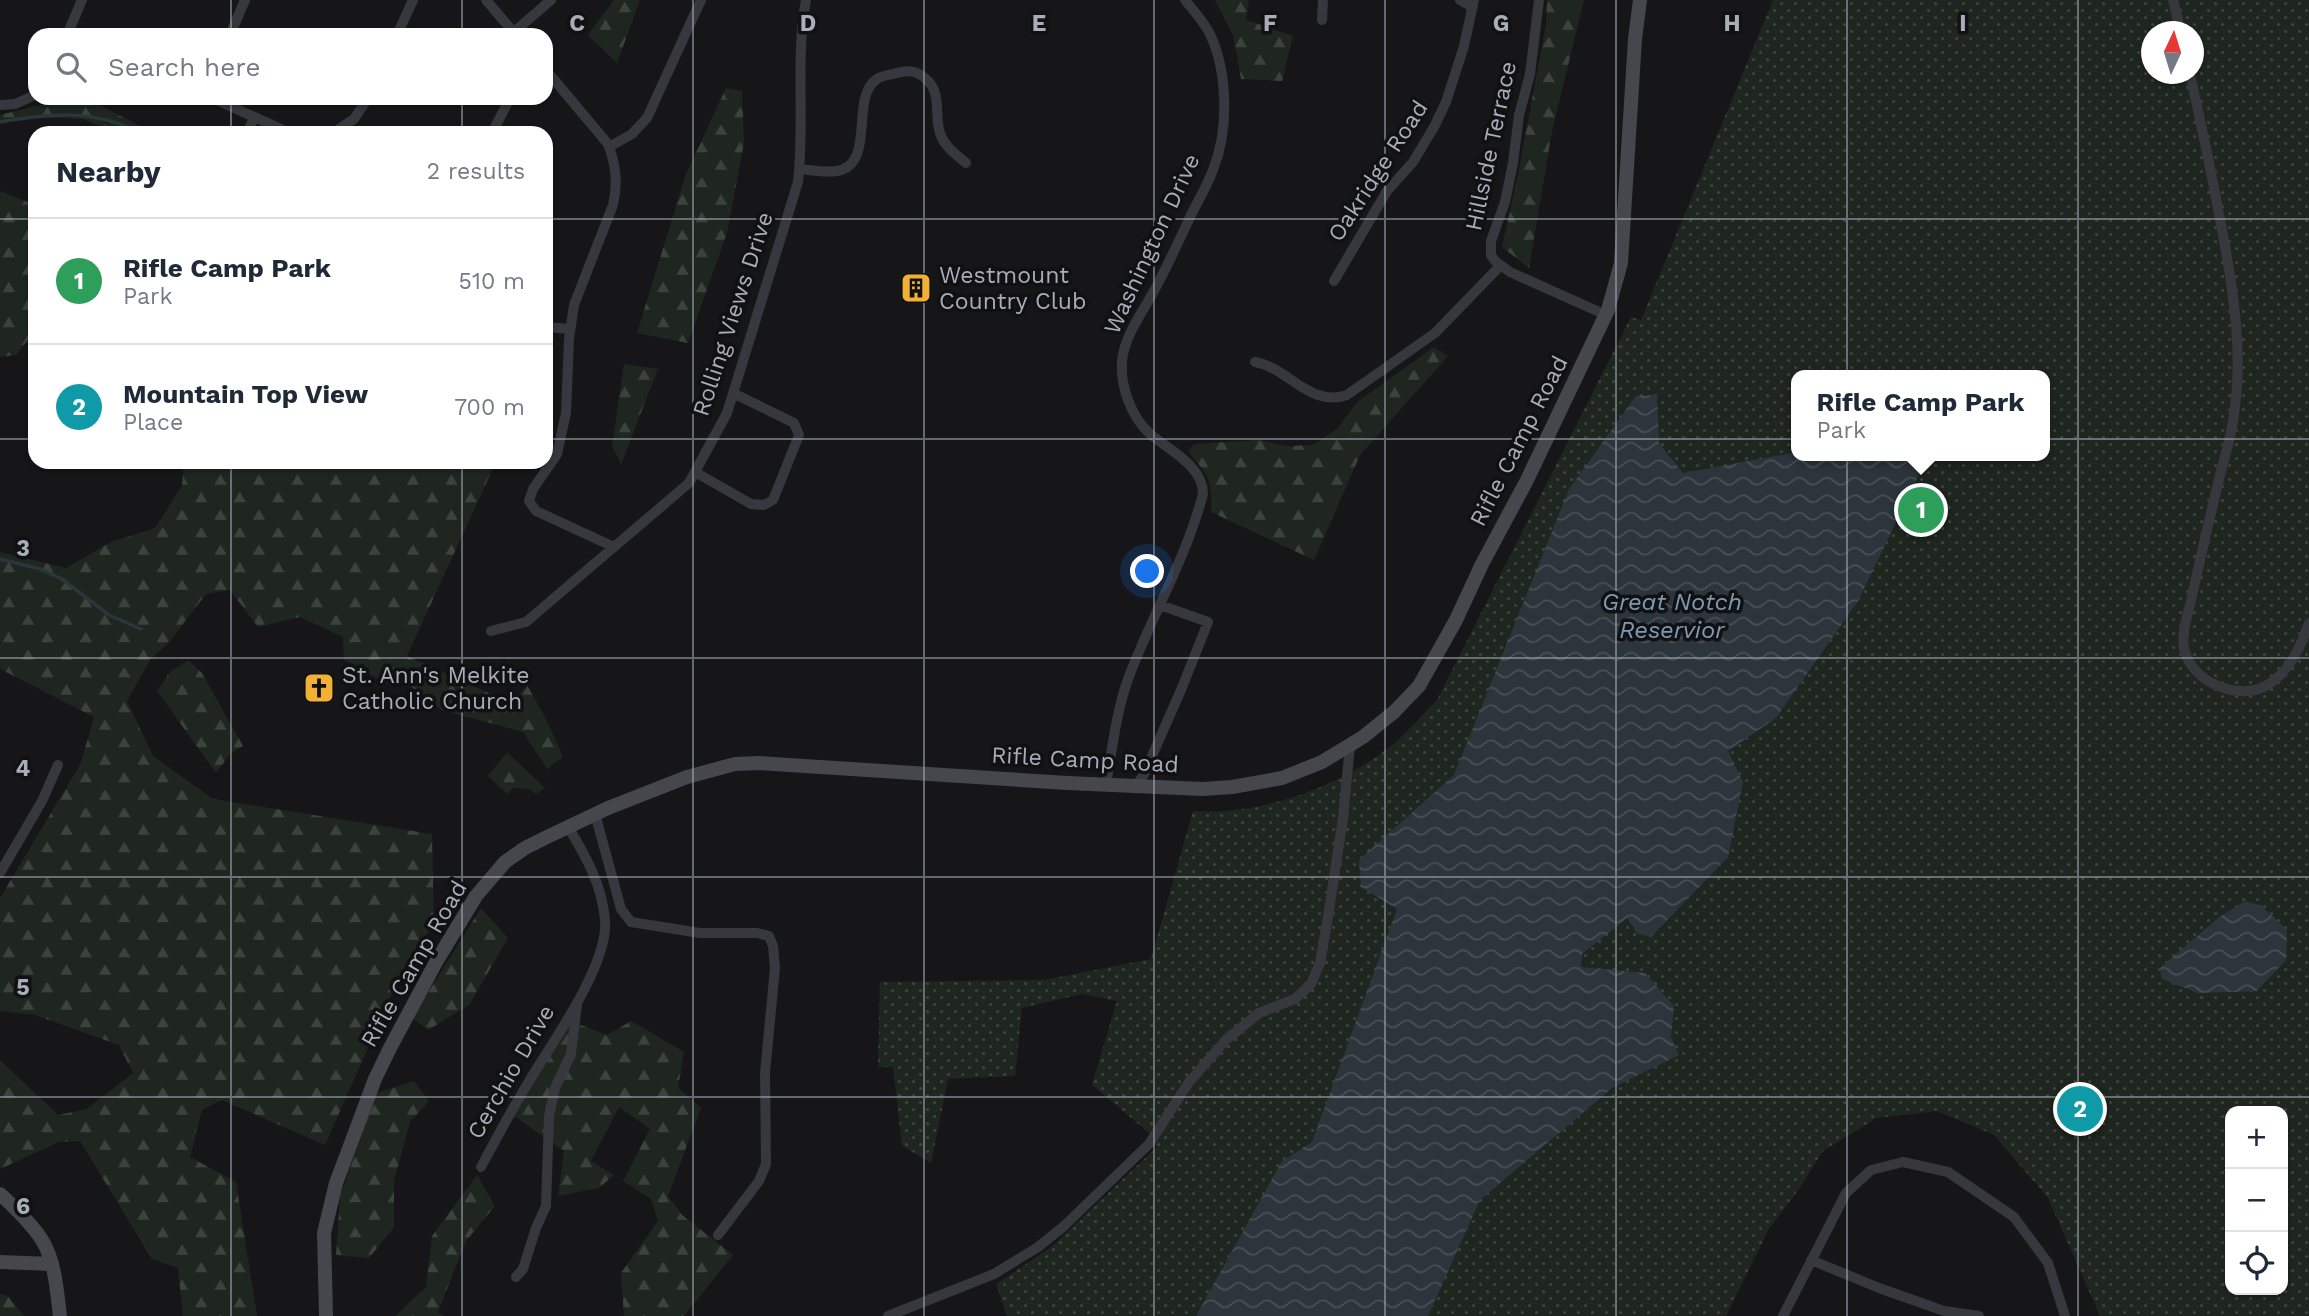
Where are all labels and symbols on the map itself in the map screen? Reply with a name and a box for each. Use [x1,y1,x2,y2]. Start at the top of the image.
text: C [569,10,585,37]
text: D [800,10,816,37]
text: E [1032,10,1046,37]
text: F [1263,10,1277,37]
text: G [1493,10,1509,37]
text: H [1723,10,1741,37]
text: I [1959,10,1967,37]
north arrow [2141,21,2204,84]
street label: Hillside Terrace [1460,59,1522,233]
street label: Oakridge Road [1322,95,1434,247]
street label: Washington Drive [1098,150,1206,338]
street label: Rolling Views Drive [687,209,779,419]
place label: Westmount Country Club [939,262,1086,315]
building icon: Westmount Country Club [899,271,933,305]
street label: Rifle Camp Road [1464,351,1574,531]
pin: 1 [1898,484,1944,536]
text: 3 [16,535,30,562]
your location [1130,554,1164,588]
water label: Great Notch Reservior [1602,588,1742,644]
place label: St. Ann's Melkite Catholic Church [342,662,529,715]
church icon: St. Ann's Melkite Catholic Church [302,671,336,705]
street label: Rifle Camp Road [991,742,1179,778]
text: 4 [16,755,31,782]
street label: Rifle Camp Road [355,876,473,1052]
text: 5 [16,974,30,1001]
street label: Cerchio Drive [462,1000,560,1144]
pin: 2 [2057,1083,2103,1135]
text: 6 [16,1193,30,1220]

